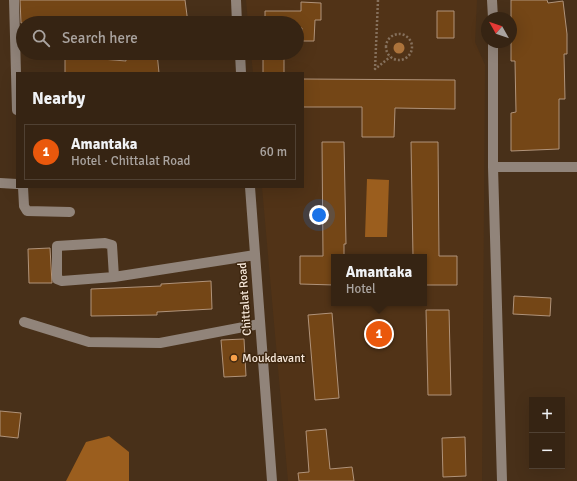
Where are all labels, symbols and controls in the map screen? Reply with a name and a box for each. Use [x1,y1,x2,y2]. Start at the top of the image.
north arrow [481,12,517,48]
search box [16,16,304,60]
icon: search [30,27,52,49]
text: Search here [62,29,138,47]
text: Nearby [32,88,85,109]
text: Amantaka [71,135,137,153]
text: 1 [42,144,50,160]
text: 60 m [260,144,287,160]
text: Hotel · Chittalat Road [71,153,190,169]
your location [309,205,329,225]
popup [331,254,427,306]
street label: Chittalat Road [235,262,255,336]
text: Amantaka [346,263,412,281]
text: Hotel [346,281,376,297]
pin: 1 [366,319,392,349]
place label: Moukdavant [242,351,305,366]
marker: Moukdavant [229,353,239,363]
map controls [529,397,565,469]
button: + [529,397,565,433]
button: − [529,433,565,469]

